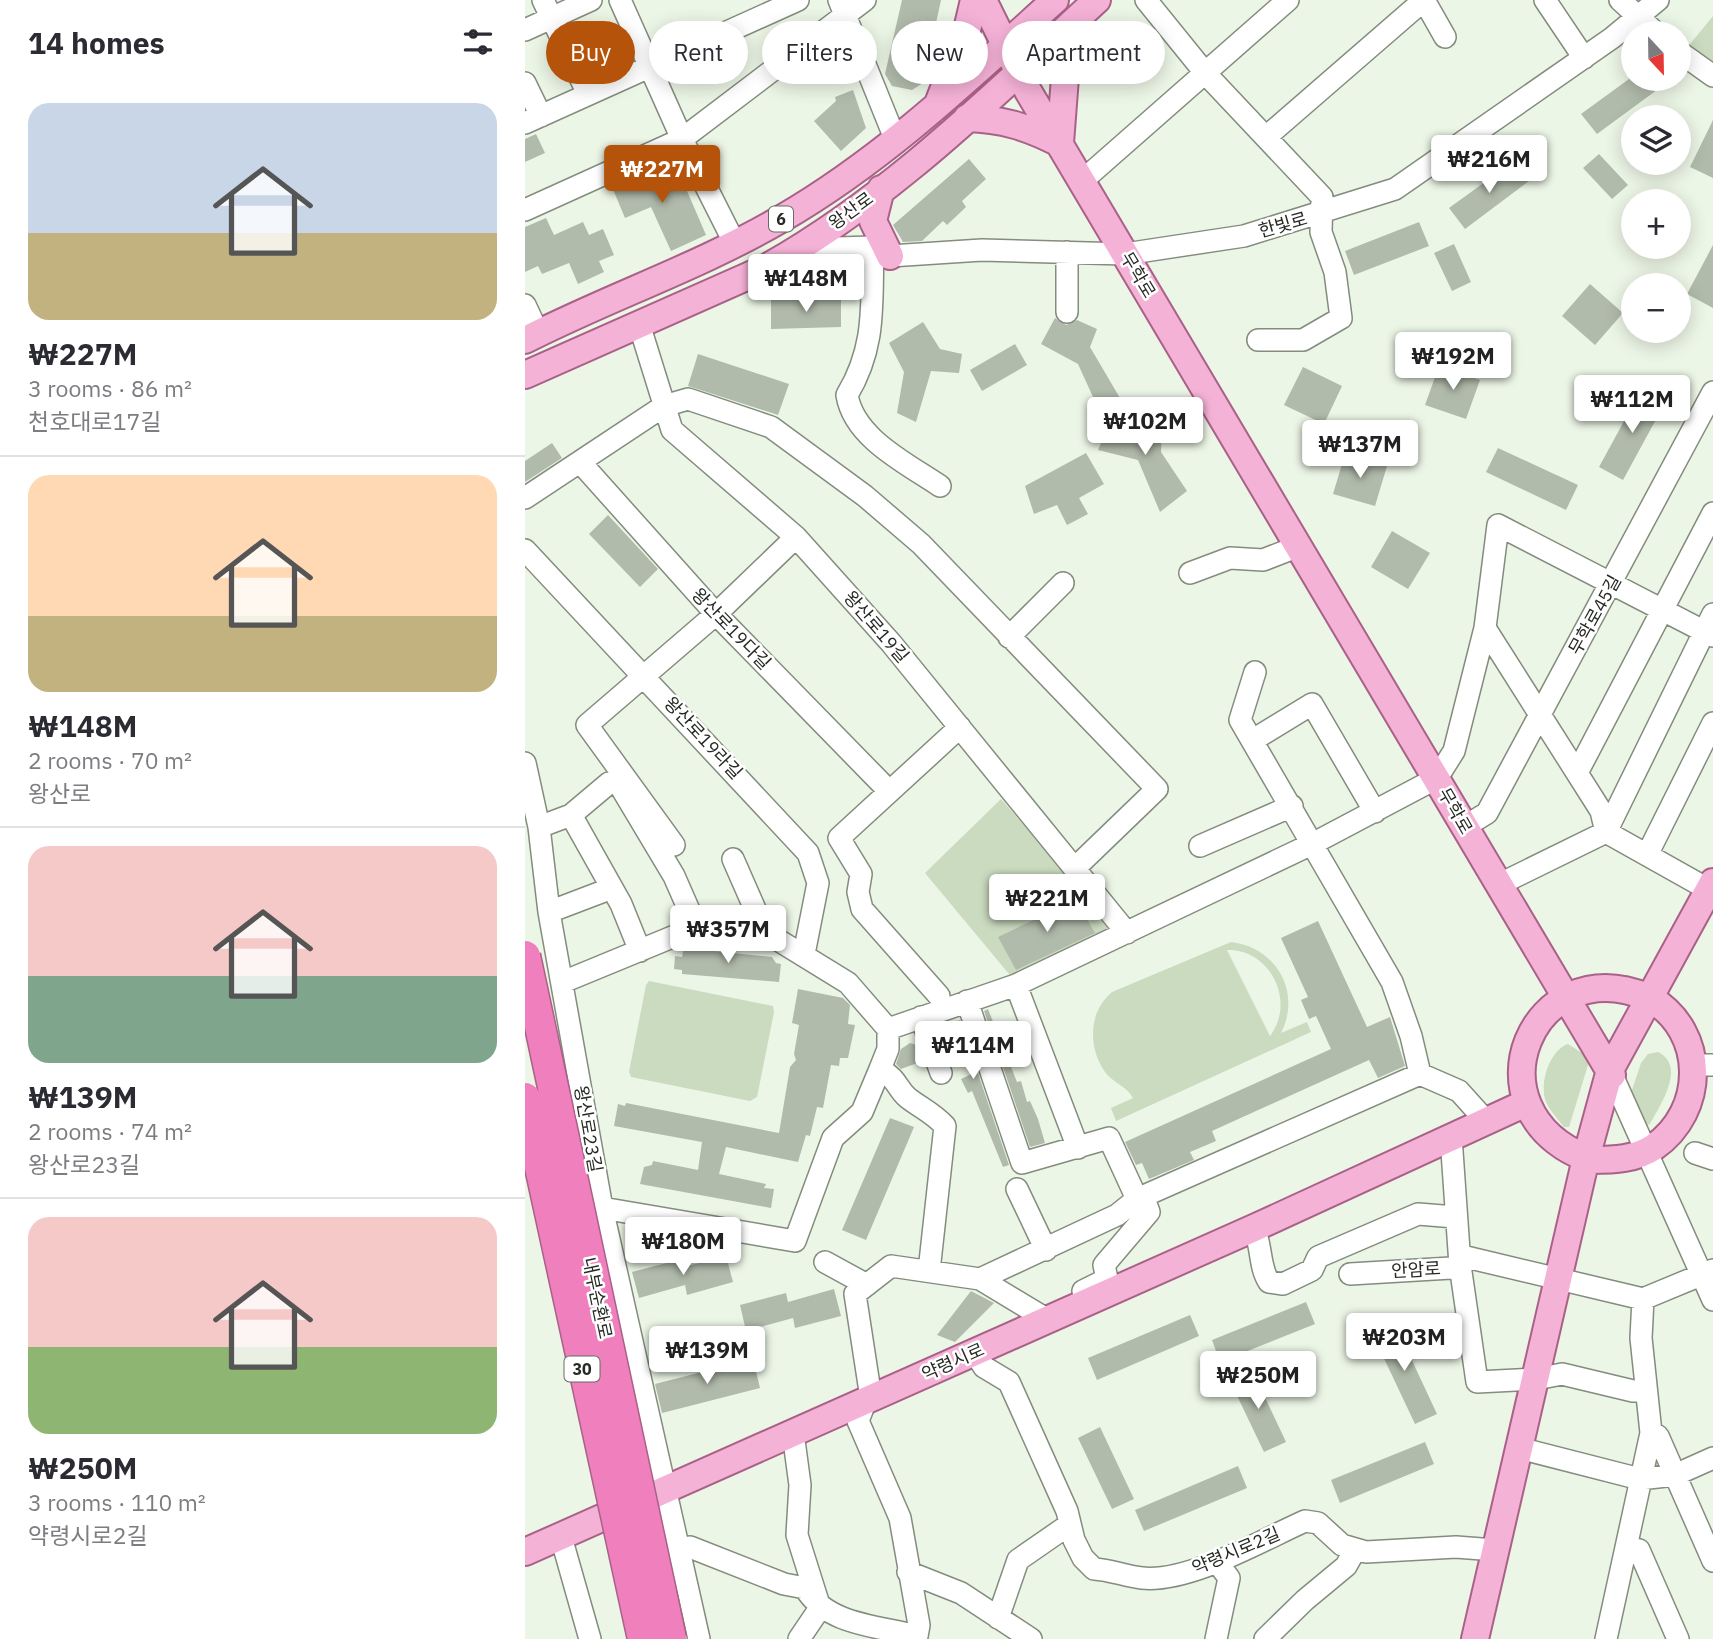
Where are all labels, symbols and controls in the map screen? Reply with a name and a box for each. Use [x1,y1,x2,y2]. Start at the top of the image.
chip: Buy [546,21,635,84]
chip: Rent [649,21,748,84]
chip: Filters [762,21,877,84]
chip: New [891,21,988,84]
chip: Apartment [1002,21,1165,84]
north arrow [1621,21,1691,91]
map controls [1621,21,1691,343]
text: 14 homes [28,23,165,62]
icon: filters [459,23,497,61]
button: layers [1621,105,1691,175]
pin: ₩216M [1440,136,1538,195]
text: ₩216M [1447,143,1531,173]
pin: ₩227M [613,146,711,205]
icon: home [200,148,326,274]
text: ₩227M [620,153,704,183]
street label: 왕산로 [824,187,878,235]
button: + [1621,189,1691,259]
road number: 6 [769,206,793,232]
street label: 한빛로 [1256,207,1310,242]
street label: 무학로 [1116,248,1161,302]
pin: ₩148M [757,254,855,314]
text: ₩148M [764,262,848,292]
button: − [1621,273,1691,343]
pin: ₩192M [1404,332,1502,392]
text: ₩227M [28,334,137,373]
text: ₩192M [1411,340,1495,370]
text: 3 rooms · 86 m² [28,373,192,403]
pin: ₩112M [1583,376,1681,435]
text: ₩112M [1590,383,1674,413]
pin: ₩102M [1096,398,1194,457]
text: ₩102M [1103,405,1187,435]
text: 천호대로17길 [28,406,161,436]
pin: ₩137M [1311,420,1409,480]
text: ₩137M [1318,428,1402,458]
icon: home [200,520,326,646]
street label: 무학로45길 [1563,571,1626,659]
street label: 왕산로19다길 [687,583,776,674]
street label: 왕산로19길 [839,586,914,667]
street label: 왕산로19라길 [659,692,747,784]
text: ₩148M [28,706,137,745]
text: 2 rooms · 70 m² [28,745,192,775]
text: 왕산로 [28,778,91,808]
street label: 무학로 [1433,783,1478,838]
pin: ₩221M [998,874,1096,934]
text: ₩221M [1005,882,1089,912]
icon: home [200,891,326,1017]
pin: ₩357M [679,906,777,965]
text: ₩357M [686,913,770,943]
pin: ₩114M [924,1021,1022,1081]
text: ₩114M [931,1029,1015,1059]
text: ₩139M [28,1077,137,1116]
street label: 왕산로23길 [570,1084,607,1174]
text: 2 rooms · 74 m² [28,1116,192,1146]
text: 왕산로23길 [28,1149,140,1179]
pin: ₩180M [634,1218,732,1277]
text: ₩180M [641,1225,725,1255]
street label: 내부순환로 [578,1255,617,1341]
street label: 안암로 [1391,1257,1441,1282]
icon: home [200,1262,326,1388]
pin: ₩203M [1355,1314,1453,1373]
text: ₩203M [1362,1321,1446,1351]
pin: ₩139M [658,1326,756,1386]
text: ₩139M [665,1334,749,1364]
street label: 약령시로 [918,1338,988,1386]
pin: ₩250M [1209,1352,1307,1411]
road number: 30 [565,1357,599,1382]
text: ₩250M [1216,1359,1300,1389]
text: ₩250M [28,1448,137,1487]
text: 3 rooms · 110 m² [28,1487,206,1517]
text: 약령시로2길 [28,1520,148,1550]
street label: 약령시로2길 [1188,1522,1283,1579]

